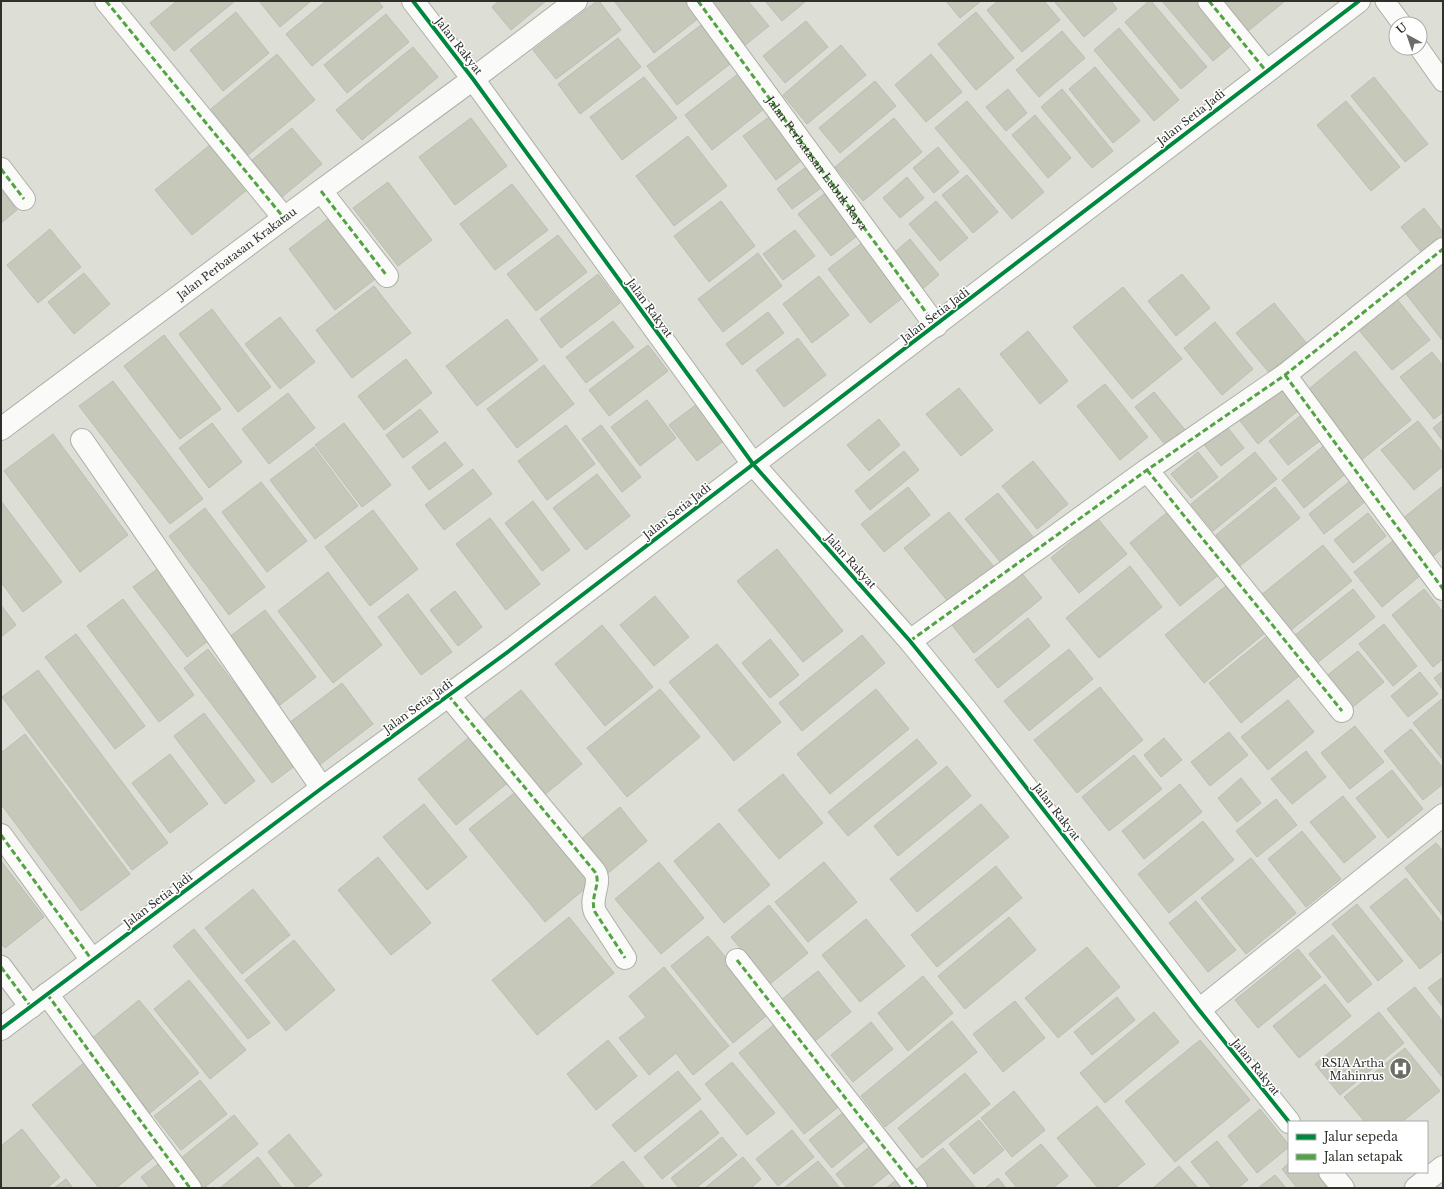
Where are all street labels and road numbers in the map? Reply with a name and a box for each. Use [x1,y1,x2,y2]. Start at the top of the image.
street label: Jalan Rakyat [431,13,486,78]
street label: Jalan Setia Jadi [1153,86,1228,149]
street label: Jalan Perbatasan Lubuk Raya [762,92,871,233]
street label: Jalan Perbatasan Krakatau [173,204,300,303]
street label: Jalan Rakyat [623,274,676,341]
street label: Jalan Setia Jadi [896,285,972,347]
street label: Jalan Setia Jadi [639,480,714,543]
street label: Jalan Rakyat [821,529,880,592]
street label: Jalan Setia Jadi [379,676,456,737]
street label: Jalan Rakyat [1029,779,1084,844]
street label: Jalan Setia Jadi [119,870,195,932]
street label: Jalan Rakyat [1228,1034,1284,1099]

